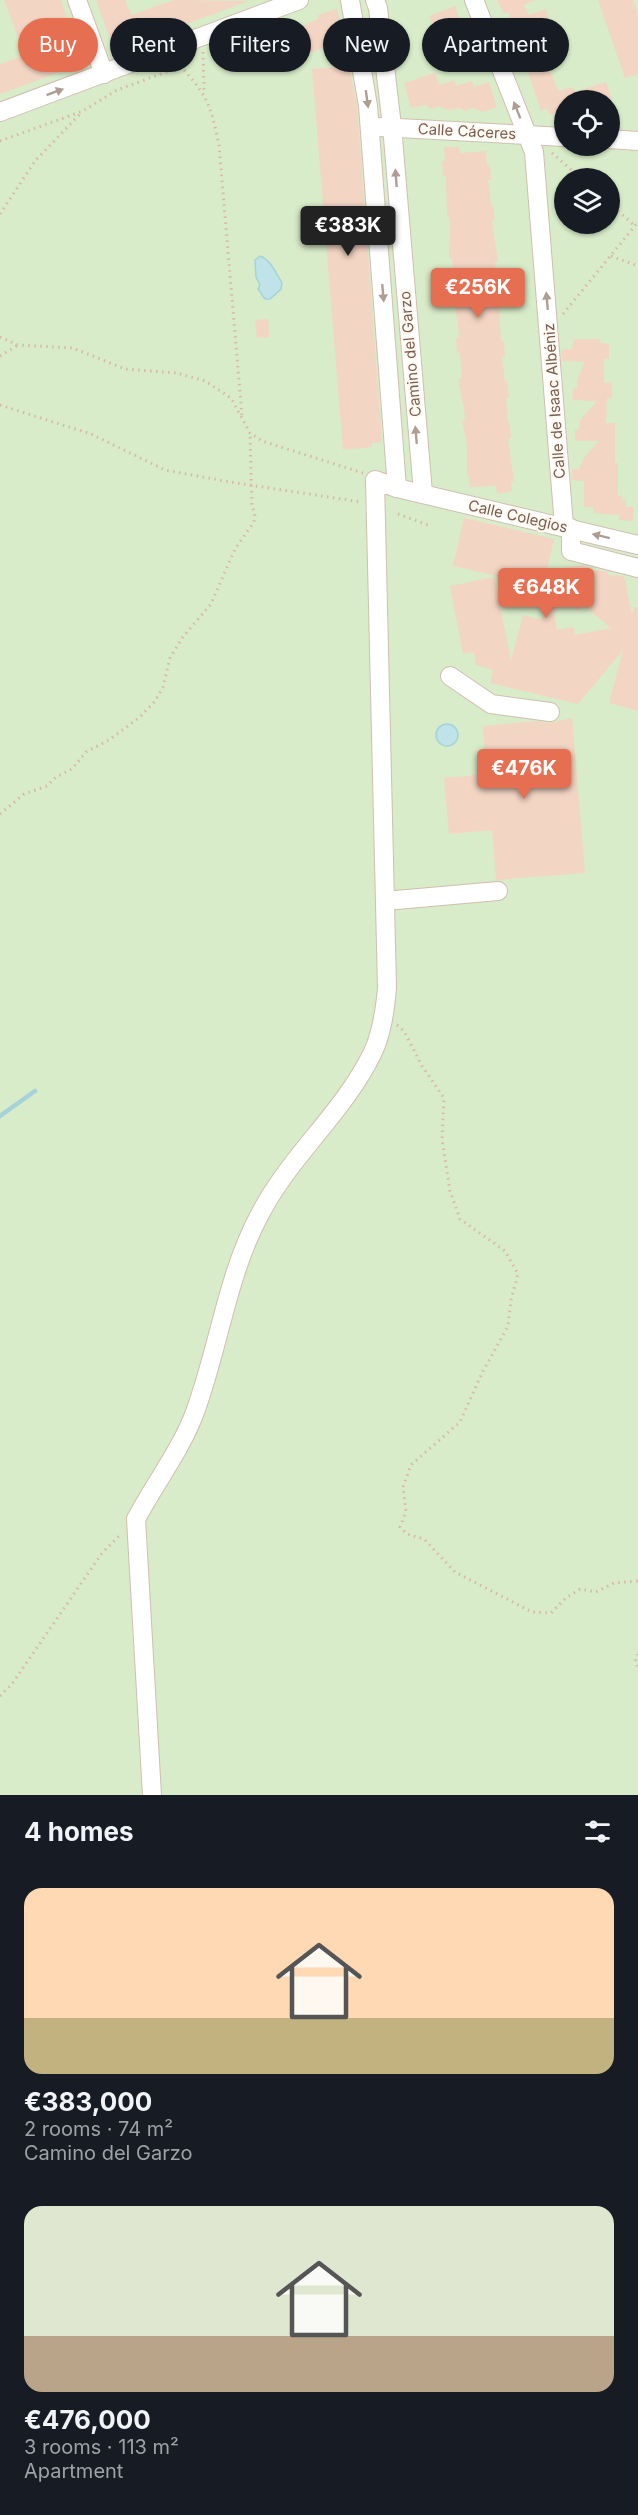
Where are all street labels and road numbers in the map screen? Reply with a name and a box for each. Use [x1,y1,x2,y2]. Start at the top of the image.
street label: Calle Cáceres [417,119,517,143]
street label: Camino del Garzo [395,290,425,418]
street label: Calle de Isaac Albéniz [539,323,569,479]
street label: Calle Colegios [466,495,570,537]

